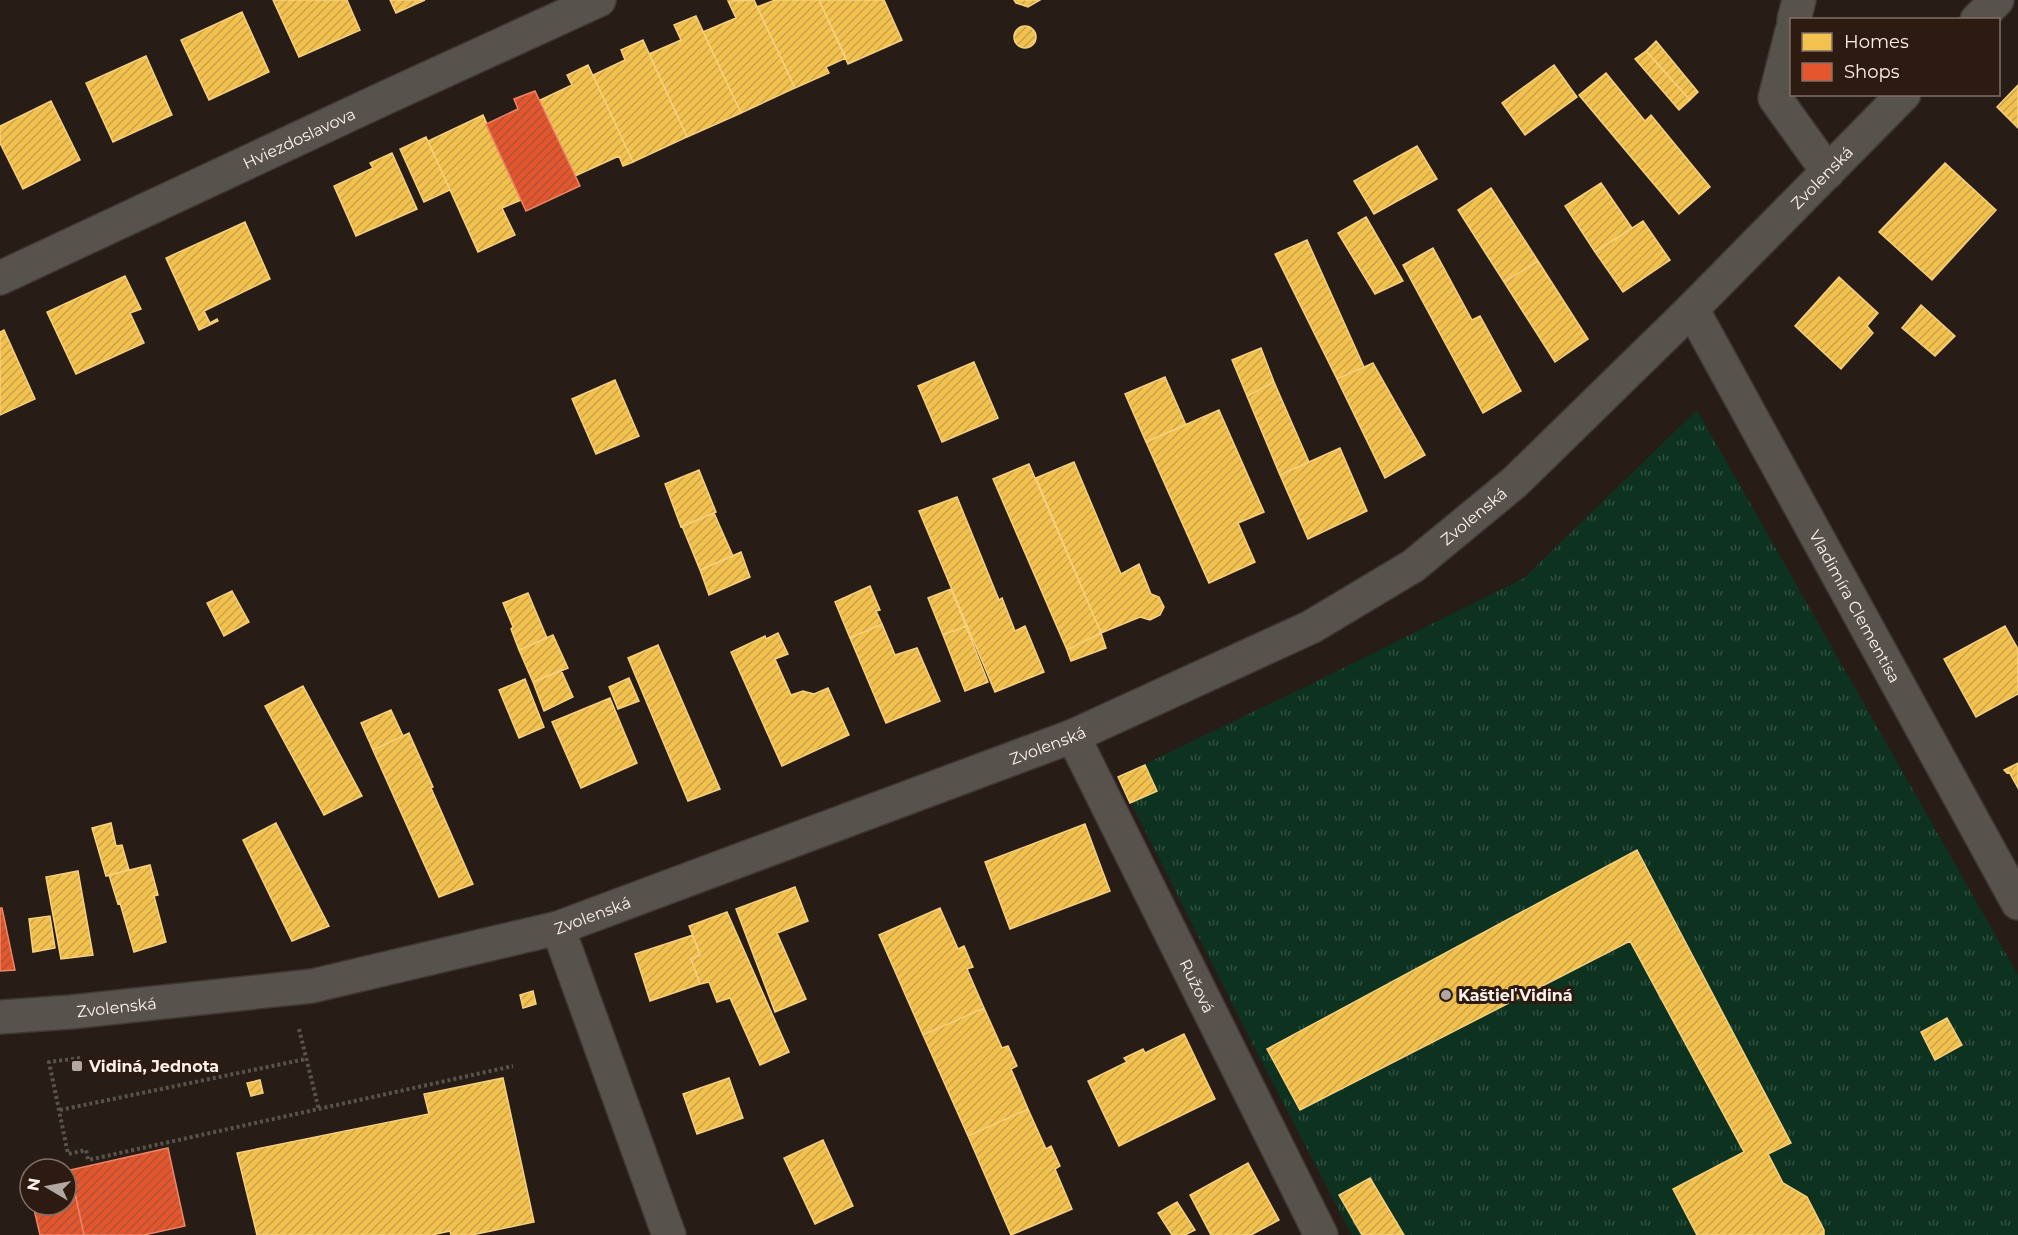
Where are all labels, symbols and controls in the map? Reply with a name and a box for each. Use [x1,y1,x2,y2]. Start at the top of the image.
legend [1790,18,2000,96]
text: Homes [1844,31,1909,53]
text: Shops [1844,61,1900,83]
street label: Hviezdoslavova [240,104,358,173]
street label: Zvolenská [1787,143,1857,213]
street label: Zvolenská [1437,484,1511,549]
street label: Vladimíra Clementisa [1805,527,1904,686]
street label: Zvolenská [1007,722,1089,769]
street label: Zvolenská [552,893,633,939]
street label: Ružová [1175,956,1218,1016]
place label: Kaštieľ Vidiná [1458,986,1573,1005]
marker: Kaštieľ Vidiná [1439,988,1453,1002]
street label: Zvolenská [76,994,157,1021]
place label: Vidiná, Jednota [88,1057,219,1076]
marker: Vidiná, Jednota [70,1059,84,1073]
north arrow [18,1157,78,1217]
text: N [23,1176,44,1193]

